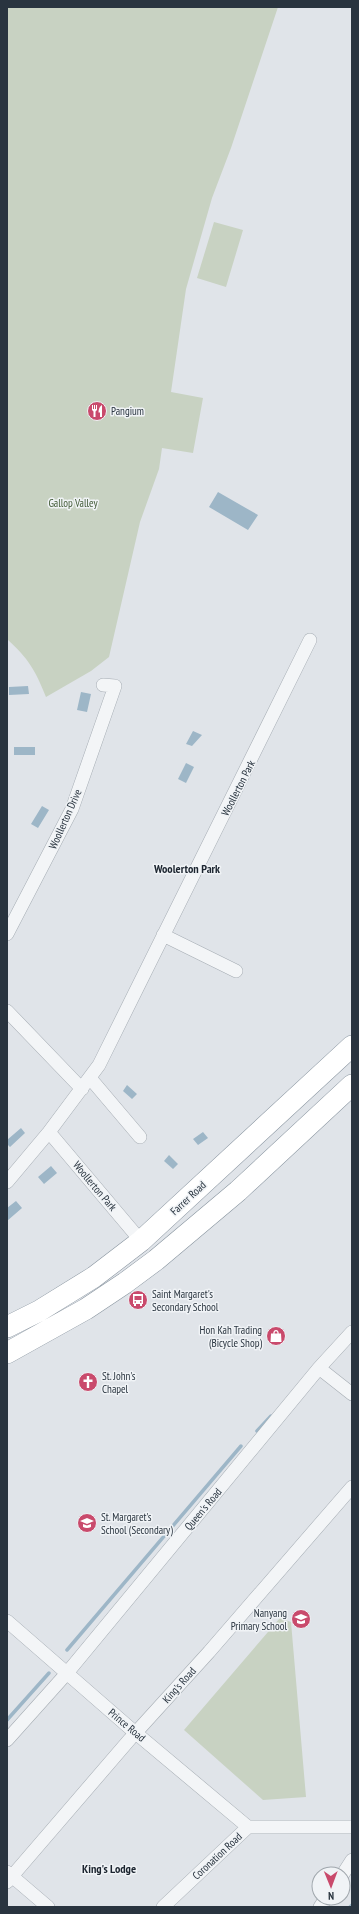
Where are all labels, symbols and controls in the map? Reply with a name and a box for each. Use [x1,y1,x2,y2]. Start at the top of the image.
restaurant icon: Pangium [86,400,108,422]
place label: Pangium [111,404,144,418]
park label: Gallop Valley [48,496,98,510]
street label: Woollerton Park [218,757,258,818]
street label: Woollerton Drive [46,786,85,851]
district label: Woolerton Park [153,861,220,876]
street label: Woollerton Park [70,1158,120,1214]
street label: Farrer Road [167,1178,209,1218]
place label: Saint Margaret's Secondary School [152,1287,219,1314]
bus stop icon: Saint Margaret's Secondary School [127,1289,149,1311]
place label: Hon Kah Trading (Bicycle Shop) [200,1323,262,1350]
shop icon: Hon Kah Trading (Bicycle Shop) [265,1325,287,1347]
place label: St. John's Chapel [102,1369,136,1396]
church icon: St. John's Chapel [77,1371,99,1393]
street label: Queen's Road [181,1485,225,1533]
place label: St. Margaret's School (Secondary) [101,1510,173,1537]
school or university icon: St. Margaret's School (Secondary) [76,1512,98,1534]
place label: Nanyang Primary School [231,1606,287,1633]
school or university icon: Nanyang Primary School [290,1608,312,1630]
street label: King's Road [159,1664,199,1706]
street label: Prince Road [106,1705,149,1745]
street label: Coronation Road [189,1829,245,1882]
district label: King's Lodge [82,1861,136,1876]
north arrow [311,1866,351,1906]
text: N [328,1889,334,1903]

